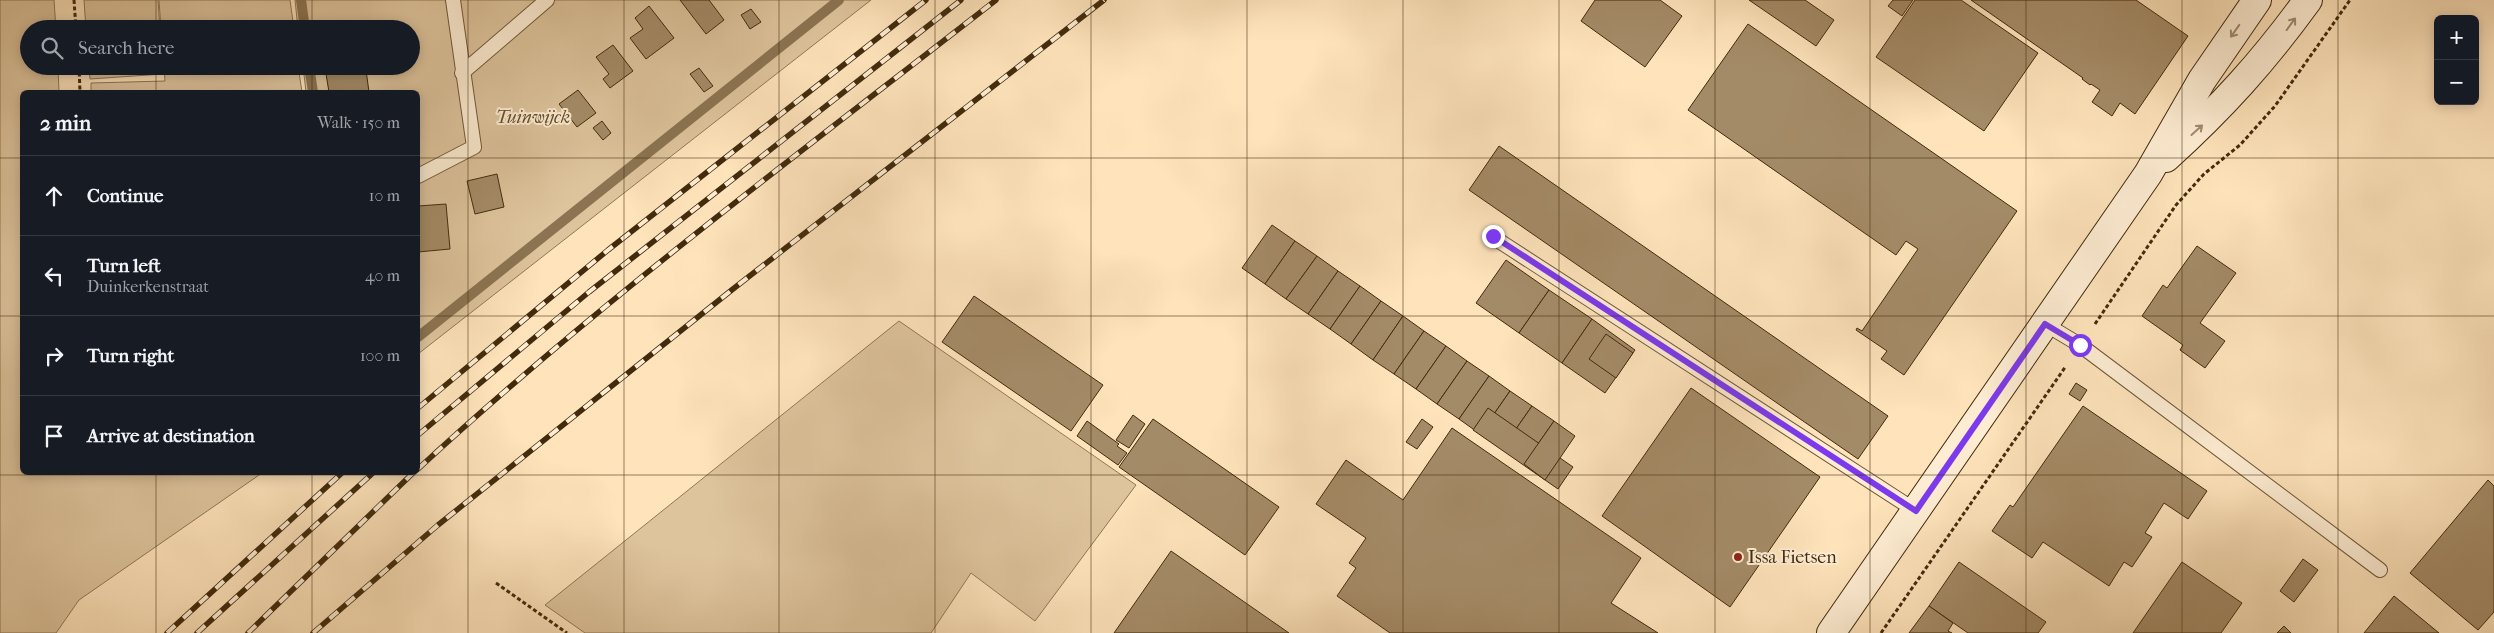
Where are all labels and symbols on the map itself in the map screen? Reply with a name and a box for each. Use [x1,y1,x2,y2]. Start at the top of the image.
one-way arrow [2286,17,2296,31]
one-way arrow [2230,24,2240,38]
park label: Tuinwijck [496,107,570,128]
one-way arrow [2191,124,2204,135]
route end [1482,225,1505,248]
route start [2069,334,2092,357]
place label: Issa Fietsen [1748,547,1837,568]
marker: Issa Fietsen [1732,551,1744,563]

